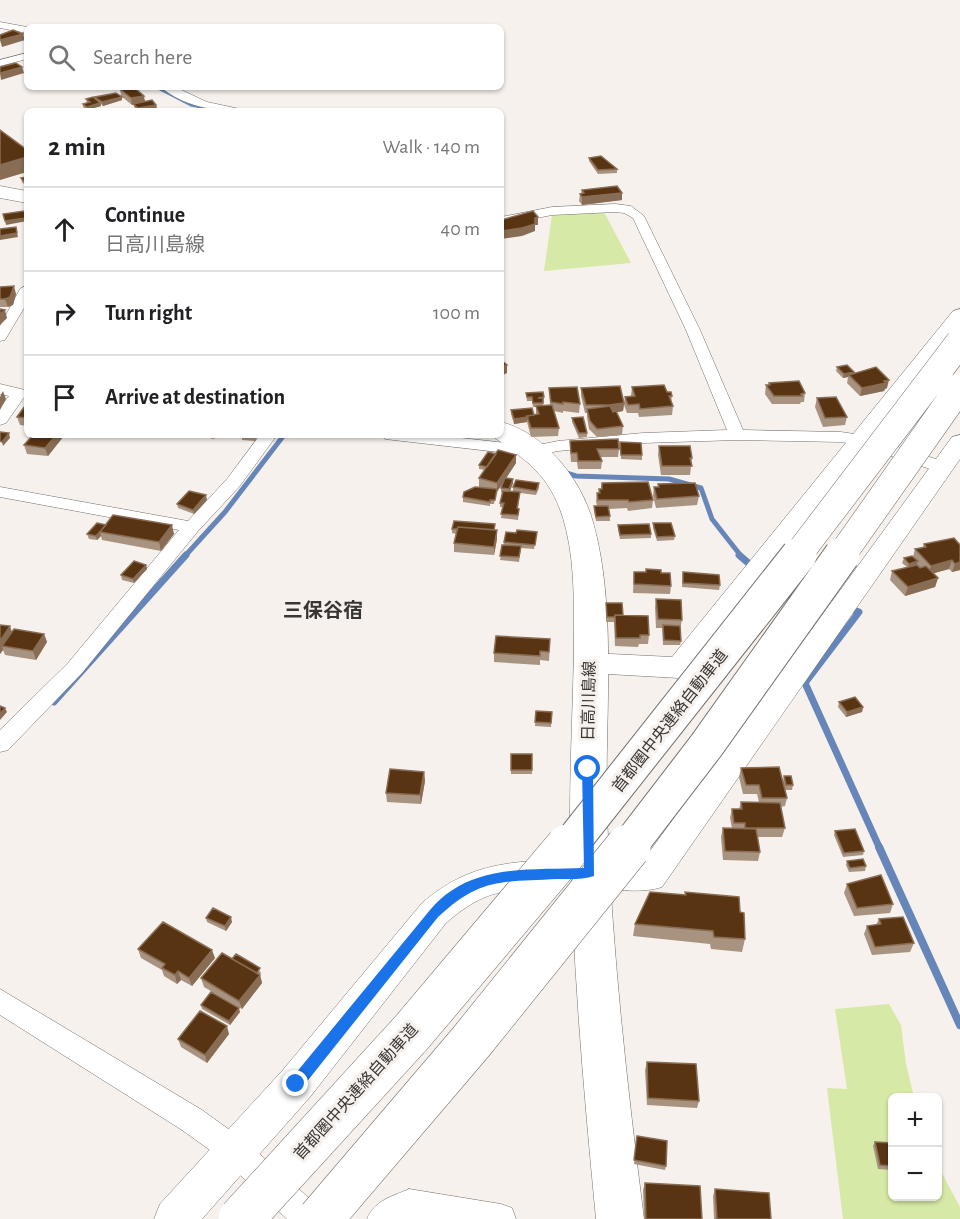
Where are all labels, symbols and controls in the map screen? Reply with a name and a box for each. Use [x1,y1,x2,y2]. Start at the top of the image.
search box [24,24,504,90]
icon: search [45,41,78,74]
text: Search here [93,46,192,68]
text: 2 min [48,134,106,160]
text: Walk · 140 m [382,137,480,157]
text: Continue [105,204,185,226]
icon: ahead [48,213,81,246]
text: 40 m [441,219,480,239]
text: 日高川島線 [105,235,205,255]
icon: right [48,297,81,330]
text: Turn right [105,302,192,324]
text: 100 m [433,303,480,323]
icon: arrive [48,381,81,414]
text: Arrive at destination [105,386,285,408]
district label: 三保谷宿 [283,600,363,621]
street label: 首都圏中央連絡自動車道 [609,646,730,795]
street label: 日高川島線 [579,661,598,741]
route start [574,755,600,781]
street label: 首都圏中央連絡自動車道 [290,1021,421,1163]
route end [282,1070,308,1096]
map controls [888,1093,942,1201]
button: + [888,1093,942,1147]
button: − [888,1147,942,1201]

